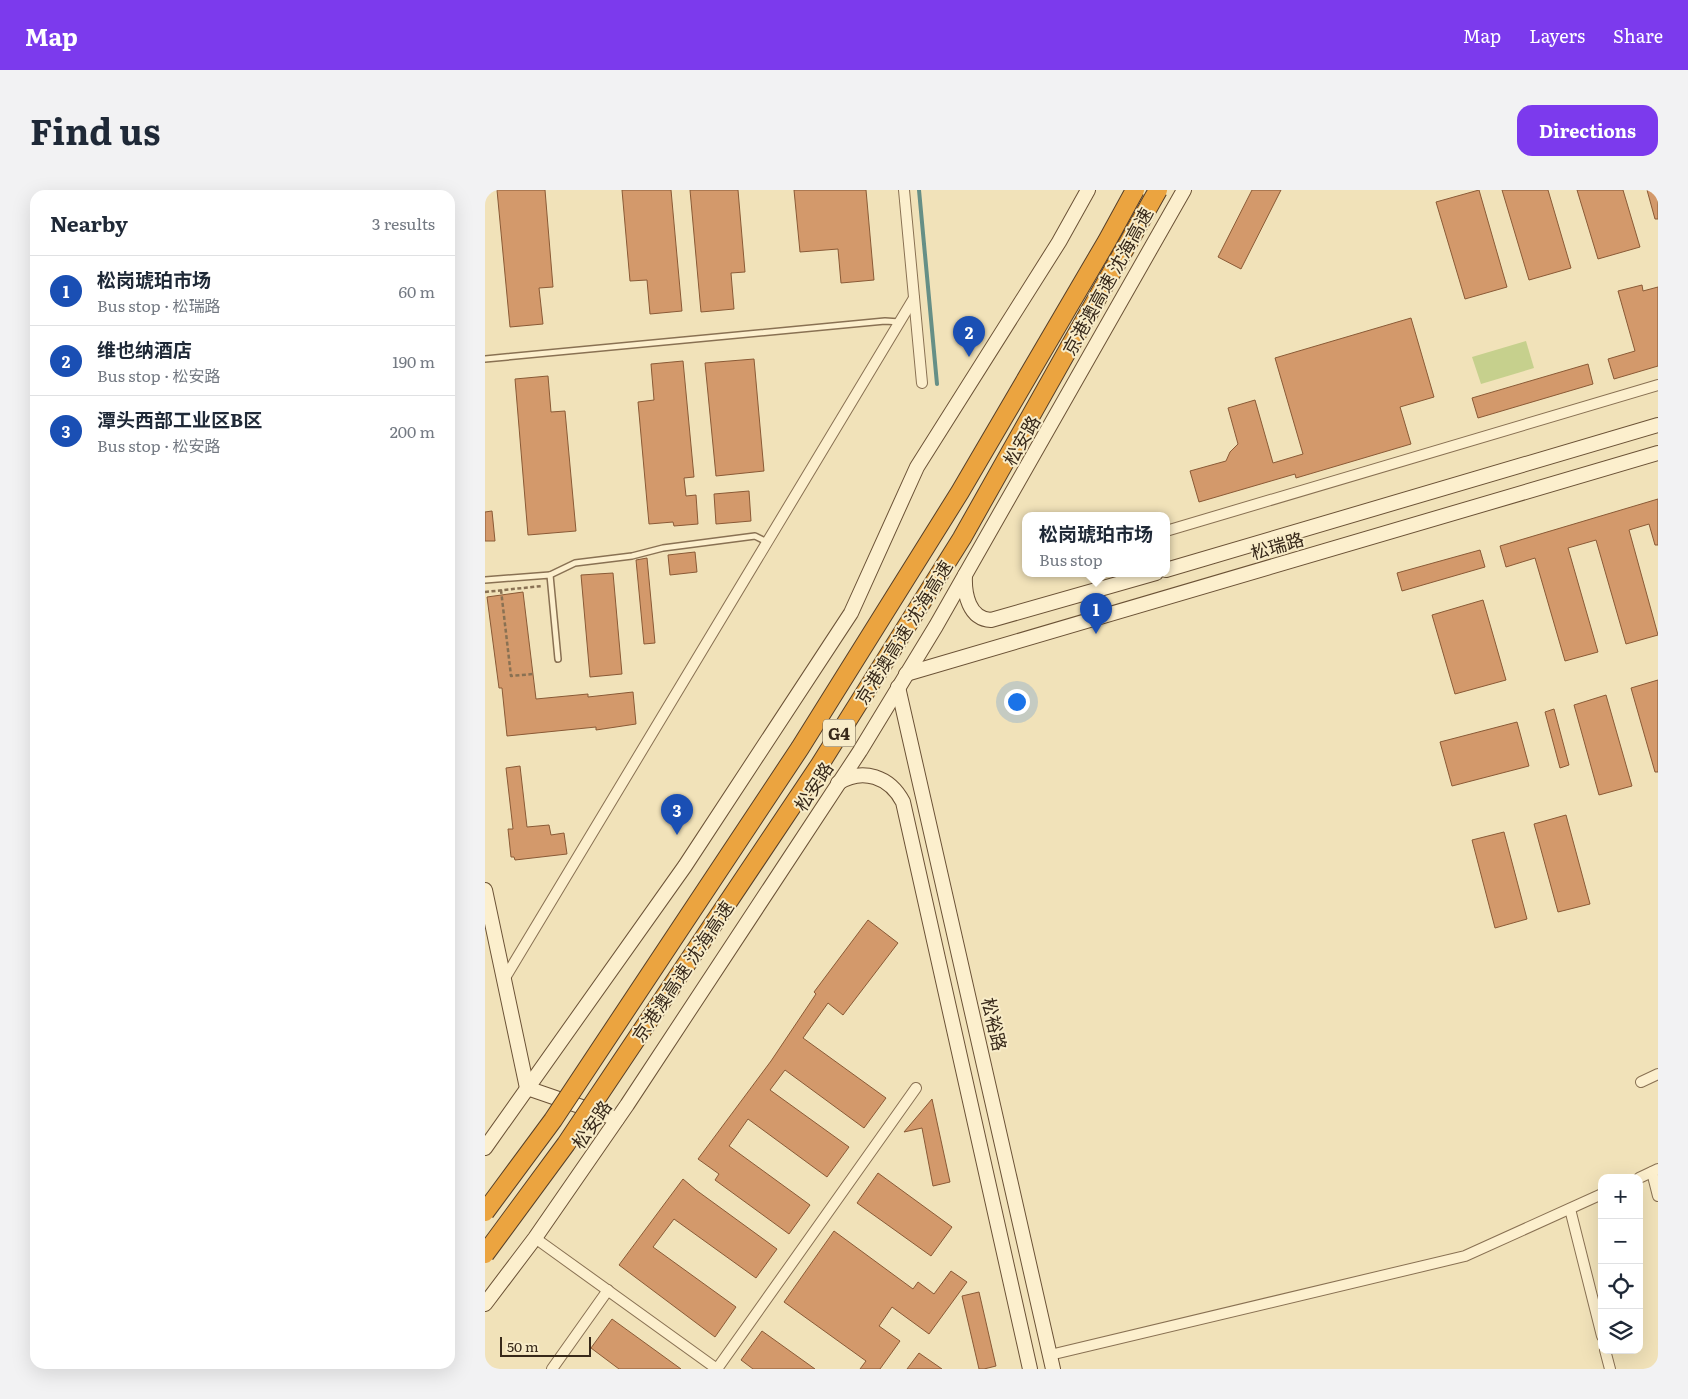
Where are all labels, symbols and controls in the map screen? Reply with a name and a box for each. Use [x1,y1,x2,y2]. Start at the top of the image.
text: Map [25,18,78,53]
text: Map [1463,22,1501,49]
text: Layers [1529,22,1585,49]
text: Share [1613,22,1663,49]
text: Find us [30,104,160,156]
button: Directions [1517,105,1658,156]
street label: 京港澳高速 沈海高速 [1055,202,1159,360]
text: Nearby [50,207,128,238]
text: 3 results [372,211,435,235]
text: 松岗琥珀市场 [97,265,211,293]
text: 1 [63,279,69,303]
text: 60 m [398,279,435,303]
text: Bus stop · 松瑞路 [97,293,220,317]
pin: 2 [953,316,985,357]
text: 维也纳酒店 [97,335,192,363]
text: 2 [62,349,70,373]
text: 190 m [392,349,435,373]
text: Bus stop · 松安路 [97,363,220,387]
text: 潭头西部工业区B区 [97,405,262,433]
street label: 松安路 [996,410,1046,470]
text: 3 [62,419,70,443]
text: 200 m [390,419,435,443]
text: Bus stop · 松安路 [97,433,220,457]
popup [1022,512,1170,577]
text: 松岗琥珀市场 [1039,519,1153,547]
street label: 松瑞路 [1247,525,1307,565]
text: Bus stop [1039,547,1103,571]
street label: 京港澳高速 沈海高速 [848,555,958,709]
pin: 1 [1080,593,1112,634]
your location [1004,689,1030,715]
road number: G4 [823,720,855,746]
street label: 松安路 [787,756,839,816]
pin: 3 [661,794,693,835]
street label: 京港澳高速 沈海高速 [625,895,739,1047]
street label: 松裕路 [976,995,1014,1053]
street label: 松安路 [564,1094,618,1154]
map controls [1598,1174,1643,1354]
button: + [1598,1174,1643,1219]
button: − [1598,1219,1643,1264]
button: locate [1598,1264,1643,1309]
button: layers [1598,1309,1643,1354]
scale bar [500,1334,591,1357]
text: 50 m [507,1336,539,1356]

